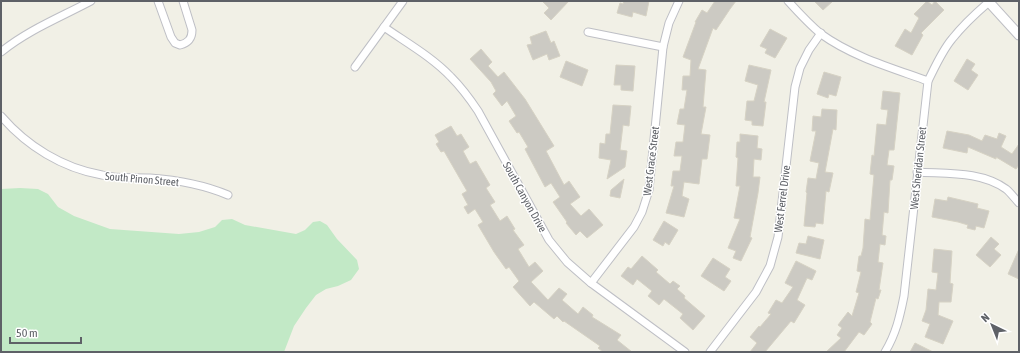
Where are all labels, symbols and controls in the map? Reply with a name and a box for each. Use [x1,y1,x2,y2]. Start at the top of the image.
street label: West Grace Street [641,126,661,196]
street label: West Sheridan Street [908,126,928,210]
street label: South Canyon Drive [501,160,549,234]
street label: West Ferrel Drive [772,165,792,233]
street label: South Pinon Street [104,170,180,188]
north arrow [972,305,1012,345]
text: N [979,311,992,324]
scale bar [10,319,81,345]
text: 50 m [16,326,38,340]

